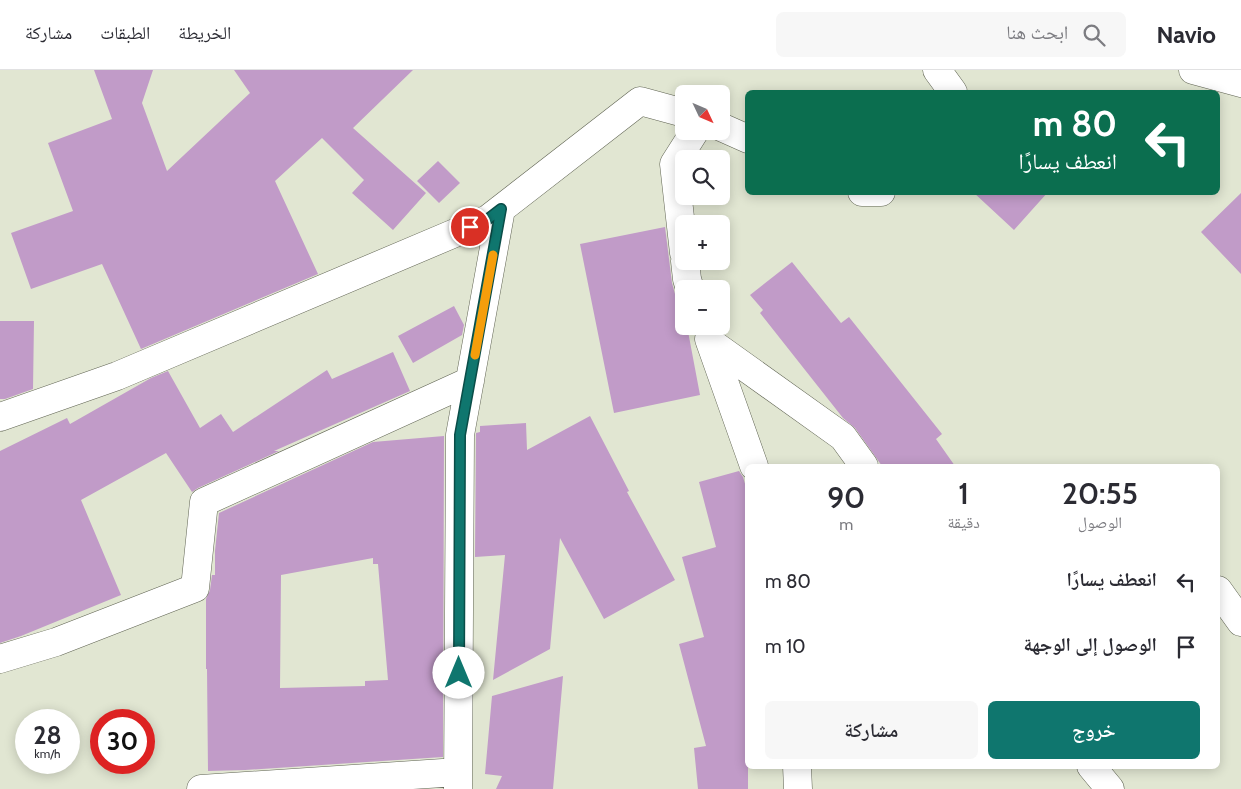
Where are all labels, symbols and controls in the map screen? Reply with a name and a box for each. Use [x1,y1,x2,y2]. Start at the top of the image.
search box [776,12,1126,57]
text: Navio [1156,20,1216,49]
text: ابحث هنا [1006,21,1068,44]
icon: search [1080,21,1108,49]
text: مشاركة [25,22,72,44]
text: الطبقات [100,22,150,44]
text: الخريطة [178,22,231,44]
north arrow [675,85,730,140]
map controls [675,85,730,335]
text: 80 m [1033,102,1117,145]
icon: left [1135,110,1200,175]
text: انعطف يسارًا [1018,148,1117,175]
button: search [675,150,730,205]
pin [449,206,491,248]
icon: arrive [456,213,484,241]
button: + [675,215,730,270]
button: − [675,280,730,335]
text: 1 [958,475,969,512]
text: 20:55 [1062,475,1138,512]
text: 90 [827,479,865,516]
text: دقيقة [947,513,980,532]
text: الوصول [1078,513,1122,532]
text: m [839,515,853,534]
text: انعطف يسارًا [1067,568,1157,591]
icon: left [1172,568,1200,596]
text: 80 m [765,570,811,593]
text: الوصول إلى الوجهة [1024,633,1157,656]
icon: arrive [1172,633,1200,661]
text: 10 m [765,635,805,658]
position arrow [432,646,484,698]
button: مشاركة [765,701,978,759]
button: خروج [988,701,1200,759]
speed limit sign: 30 [90,709,155,774]
text: 28 [33,720,62,750]
text: km/h [34,746,61,761]

